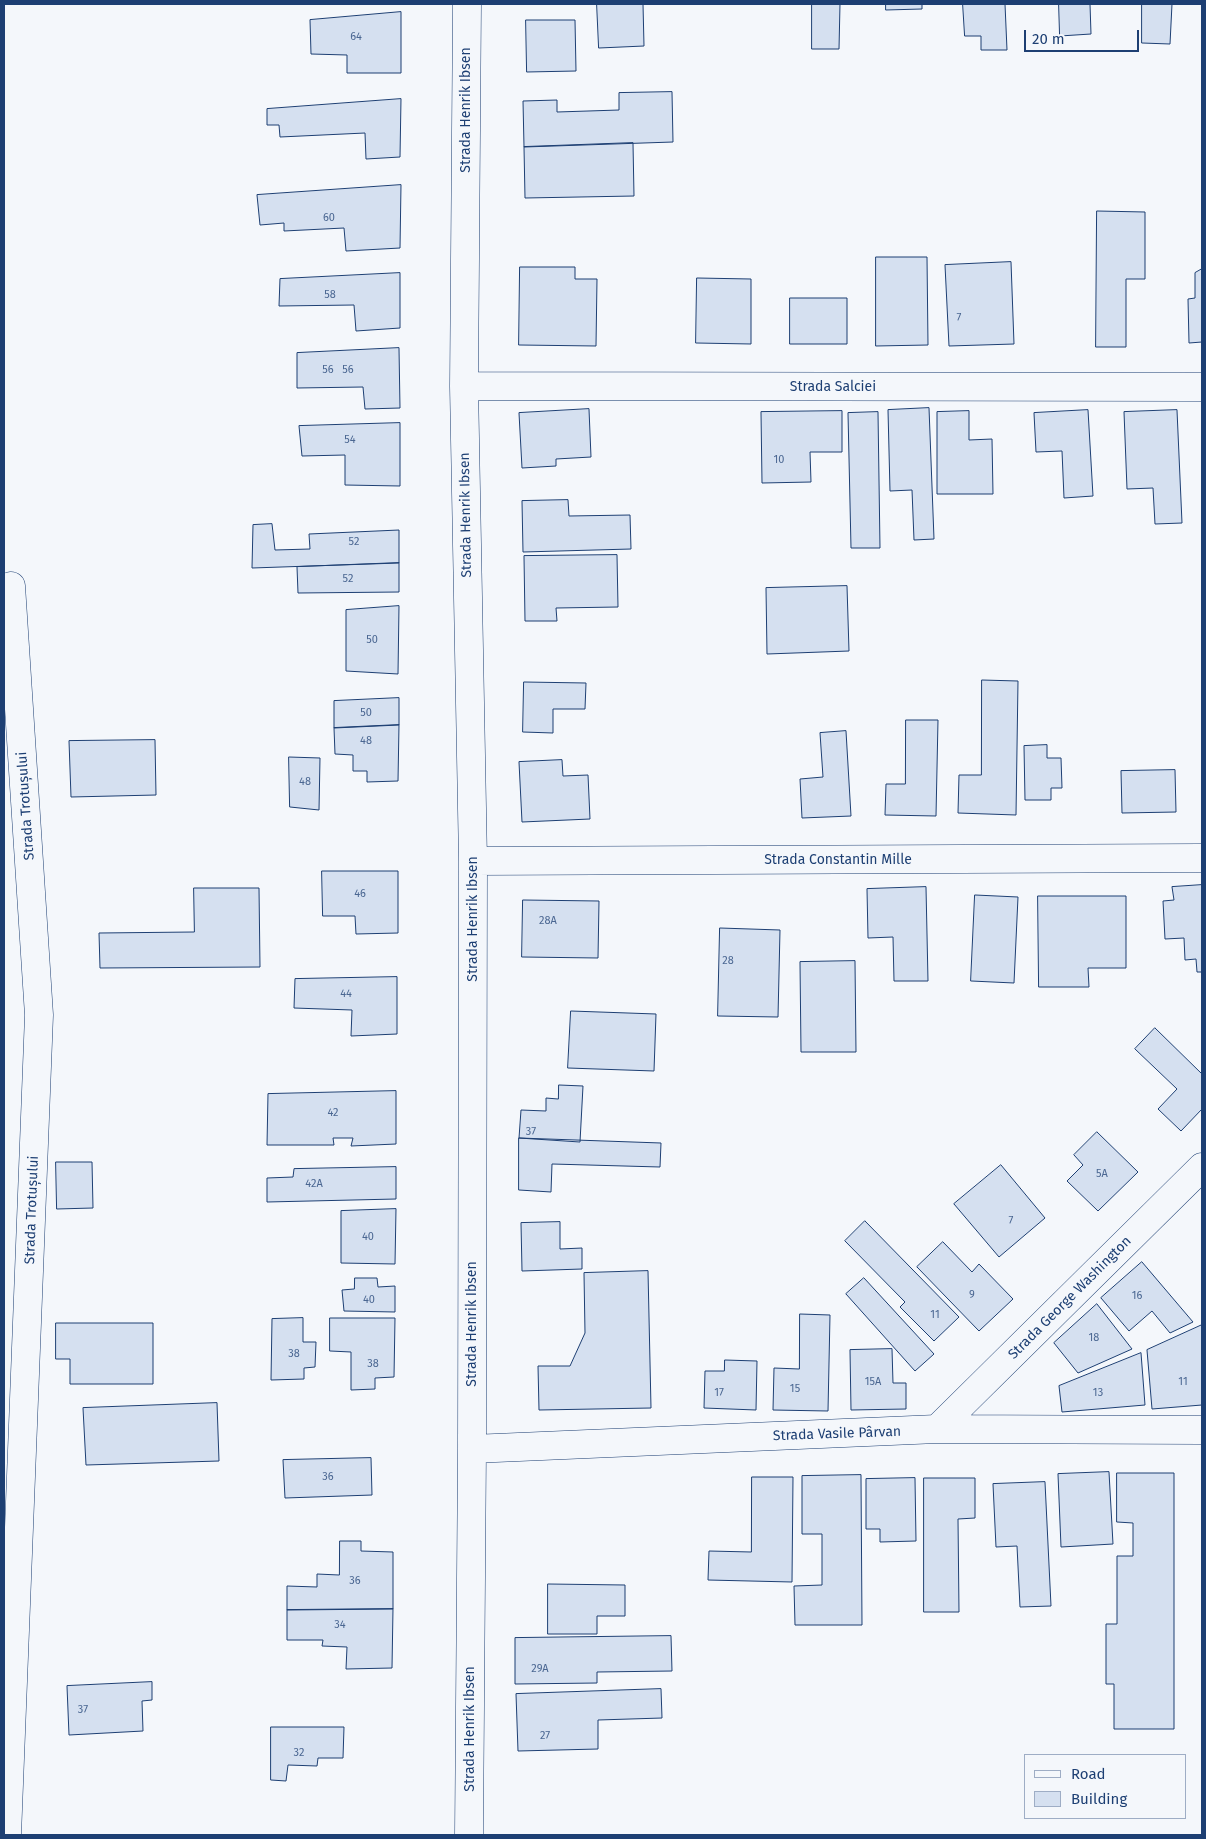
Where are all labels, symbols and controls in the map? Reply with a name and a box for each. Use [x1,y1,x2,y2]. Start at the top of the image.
scale bar [1026,20,1141,52]
house number: 64 [350,30,362,44]
text: 20 m [1032,30,1065,48]
street label: Strada Henrik Ibsen [458,47,474,173]
house number: 60 [323,211,335,225]
house number: 58 [324,288,336,302]
house number: 7 [957,311,961,325]
house number: 56 [322,363,334,377]
house number: 56 [342,363,354,377]
street label: Strada Salciei [790,379,876,395]
house number: 54 [344,433,356,447]
street label: Strada Henrik Ibsen [457,452,475,578]
house number: 10 [774,453,784,467]
house number: 52 [349,535,359,549]
house number: 52 [343,572,353,586]
house number: 50 [366,633,378,647]
house number: 50 [360,706,372,720]
house number: 48 [360,734,372,748]
street label: Strada Trotușului [14,751,38,861]
house number: 48 [299,775,311,789]
street label: Strada Constantin Mille [764,852,912,868]
street label: Strada Henrik Ibsen [465,856,481,982]
house number: 46 [354,887,366,901]
house number: 28A [539,914,557,928]
house number: 28 [722,954,734,968]
house number: 44 [340,987,352,1001]
house number: 42 [327,1106,339,1120]
house number: 37 [526,1125,536,1139]
street label: Strada Trotușului [22,1155,42,1265]
house number: 5A [1096,1167,1108,1181]
house number: 42A [305,1177,323,1191]
house number: 7 [1009,1214,1013,1228]
house number: 40 [362,1230,374,1244]
street label: Strada George Washington [1005,1233,1135,1363]
street label: Strada Henrik Ibsen [464,1261,480,1387]
house number: 9 [969,1288,975,1302]
house number: 16 [1132,1289,1142,1303]
house number: 40 [363,1293,375,1307]
house number: 11 [930,1308,940,1322]
house number: 18 [1089,1331,1099,1345]
house number: 38 [288,1347,300,1361]
house number: 38 [367,1357,379,1371]
house number: 15A [865,1375,881,1389]
house number: 11 [1178,1375,1188,1389]
house number: 15 [790,1382,800,1396]
house number: 17 [714,1386,724,1400]
house number: 13 [1093,1386,1103,1400]
street label: Strada Vasile Pârvan [773,1423,901,1445]
house number: 36 [322,1470,334,1484]
house number: 36 [349,1574,361,1588]
house number: 34 [334,1618,346,1632]
house number: 29A [531,1662,549,1676]
street label: Strada Henrik Ibsen [462,1666,478,1792]
house number: 37 [78,1703,88,1717]
house number: 27 [540,1729,550,1743]
house number: 32 [294,1746,304,1760]
legend [1024,1754,1186,1819]
text: Road [1071,1765,1106,1783]
text: Building [1071,1790,1127,1808]

